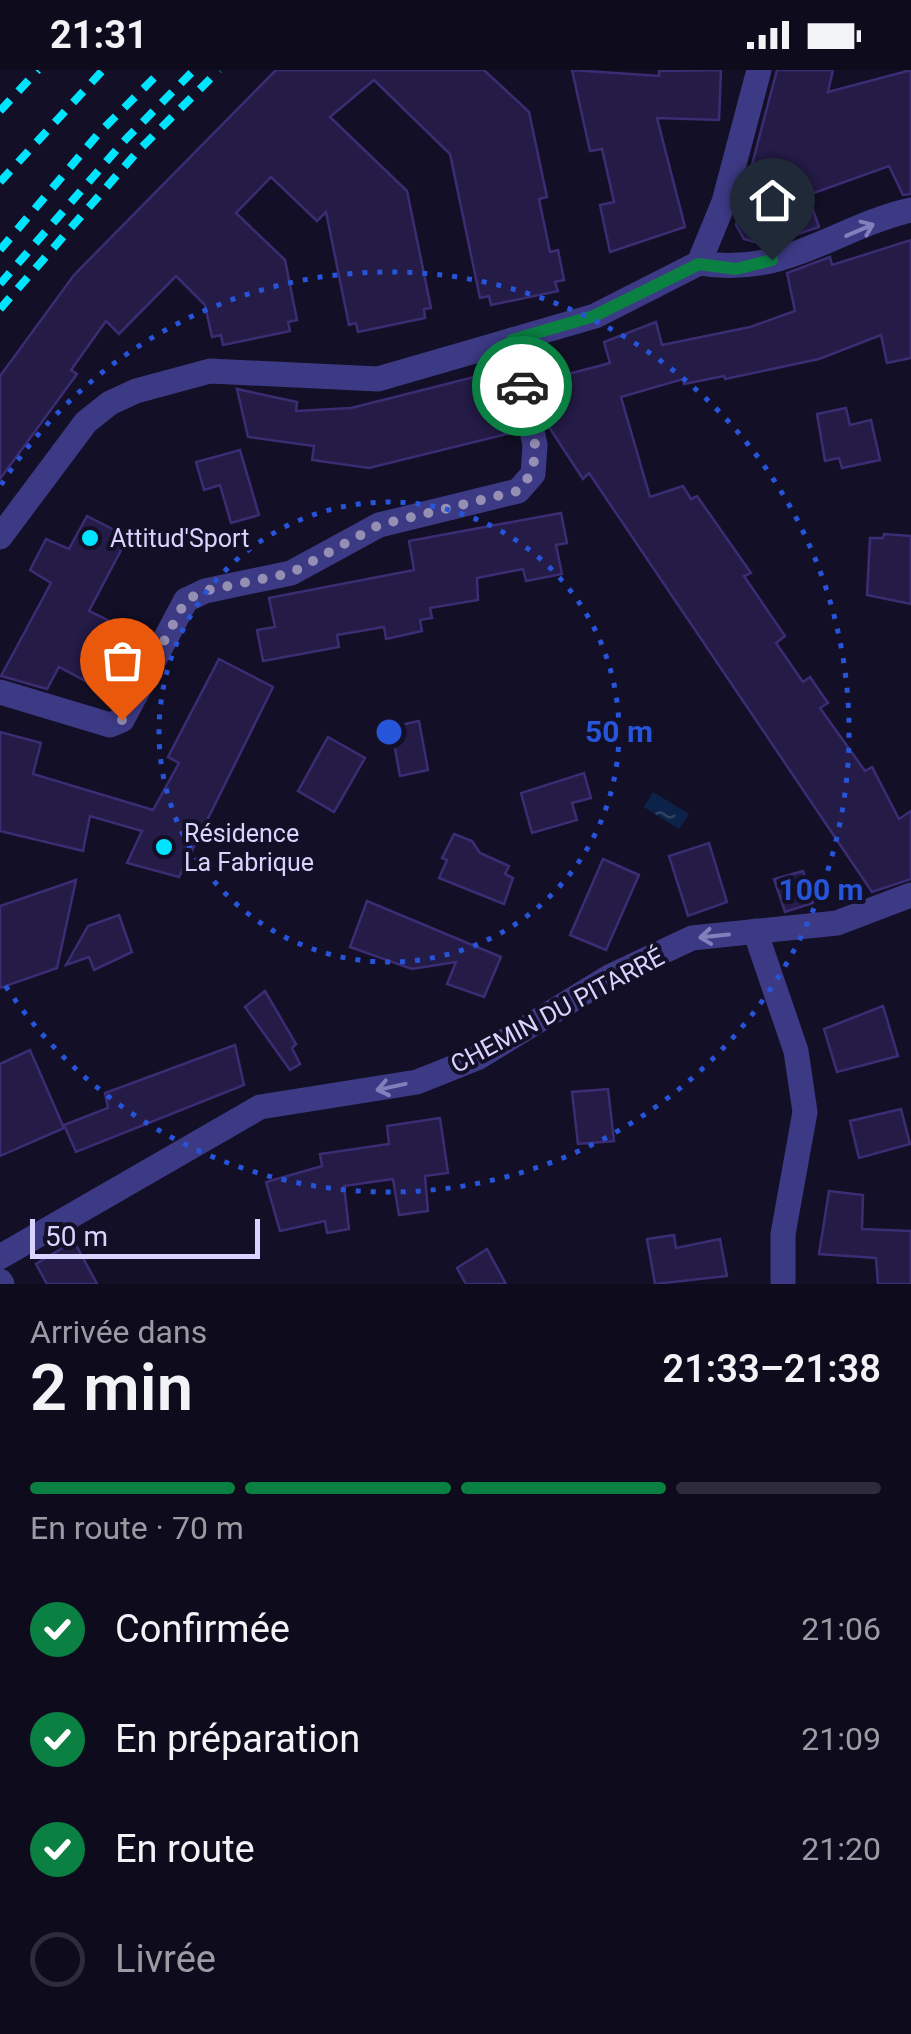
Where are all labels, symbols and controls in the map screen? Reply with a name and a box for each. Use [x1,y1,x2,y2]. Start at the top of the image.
text: 21:31 [50,13,148,57]
pin [730,158,815,261]
icon: home [745,173,800,228]
one-way arrow [844,220,875,238]
courier [472,336,572,436]
icon: car [495,359,550,414]
place label: Attitud'Sport [110,524,249,553]
marker: Attitud'Sport [79,527,101,549]
pin [80,618,165,721]
icon: bag [95,633,150,688]
centre of rings [371,714,407,750]
text: 50 m [585,714,653,749]
place label: Résidence La Fabrique [184,819,314,877]
marker: Résidence La Fabrique [153,836,175,858]
text: 100 m [778,872,864,907]
one-way arrow [699,927,731,946]
street label: CHEMIN DU PITARRÉ [445,941,669,1079]
one-way arrow [376,1079,408,1098]
scale bar [30,1214,260,1258]
text: 50 m [45,1220,108,1253]
text: Arrivée dans [30,1313,207,1351]
text: 21:33–21:38 [662,1347,881,1391]
text: 2 min [30,1350,193,1426]
text: En route · 70 m [30,1509,244,1547]
icon: check [30,1602,85,1657]
text: Confirmée [115,1607,290,1651]
text: 21:06 [801,1610,881,1648]
icon: check [30,1712,85,1767]
text: En préparation [115,1717,360,1761]
text: 21:09 [801,1720,881,1758]
icon: check [30,1822,85,1877]
text: En route [115,1827,255,1871]
text: 21:20 [801,1830,881,1868]
text: Livrée [115,1937,216,1981]

